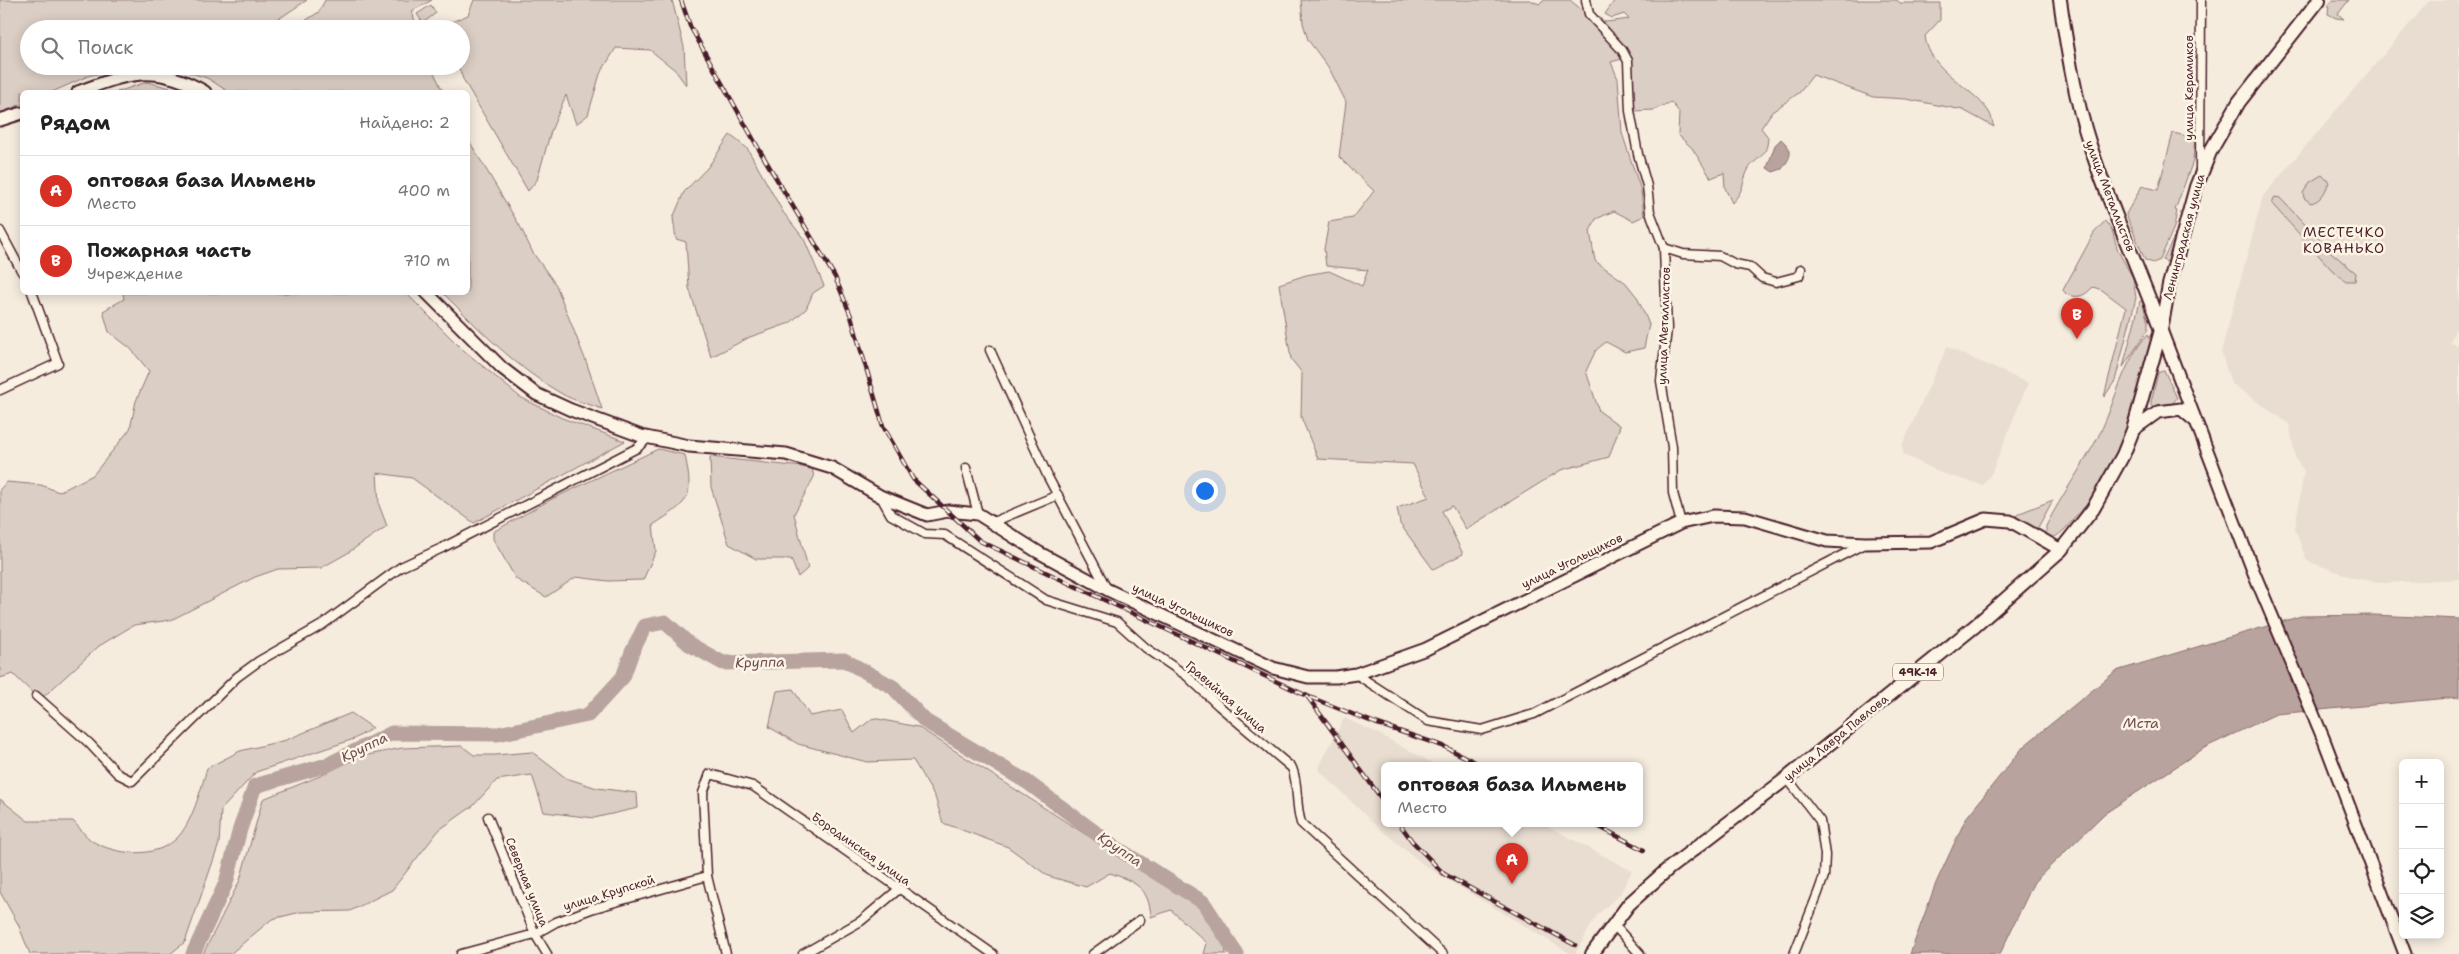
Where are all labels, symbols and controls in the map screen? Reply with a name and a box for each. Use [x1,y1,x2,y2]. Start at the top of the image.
search box [20,20,470,75]
icon: search [38,34,66,62]
text: Поиск [78,35,133,60]
street label: улица Керамиков [2181,35,2197,141]
text: Рядом [40,109,110,137]
text: Найдено: 2 [359,112,450,133]
street label: улица Металлистов [2081,138,2139,254]
text: оптовая база Ильмень [87,168,316,193]
street label: Ленинградская улица [2159,172,2209,302]
text: A [50,180,62,201]
text: 400 m [397,180,450,201]
text: Место [87,193,137,214]
district label: МЕСТЕЧКО КОВАНЬКО [2303,223,2385,257]
text: Пожарная часть [87,238,251,263]
text: B [51,250,61,271]
text: 710 m [403,250,450,271]
text: Учреждение [87,263,183,284]
street label: улица Металлистов [1654,267,1674,385]
pin: B [2061,298,2093,339]
your location [1192,478,1218,504]
street label: улица Угольщиков [1519,530,1625,592]
street label: улица Угольщиков [1130,579,1236,641]
water label: Круппа [735,653,785,671]
street label: Гравийная улица [1182,657,1270,737]
road number: 49К-14 [1893,664,1943,680]
street label: улица Лавра Павлова [1780,691,1892,785]
water label: Мста [2123,714,2159,732]
water label: Круппа [338,728,390,766]
map controls [2399,759,2444,939]
button: + [2399,759,2444,804]
popup [1381,762,1643,827]
text: оптовая база Ильмень [1398,772,1626,797]
text: Место [1398,797,1447,818]
button: − [2399,804,2444,849]
street label: Бородинская улица [808,809,914,890]
water label: Круппа [1094,828,1146,870]
street label: Северная улица [502,835,552,930]
pin: A [1496,843,1528,884]
button: locate [2399,849,2444,894]
street label: улица Крупской [561,871,657,915]
button: layers [2399,894,2444,939]

